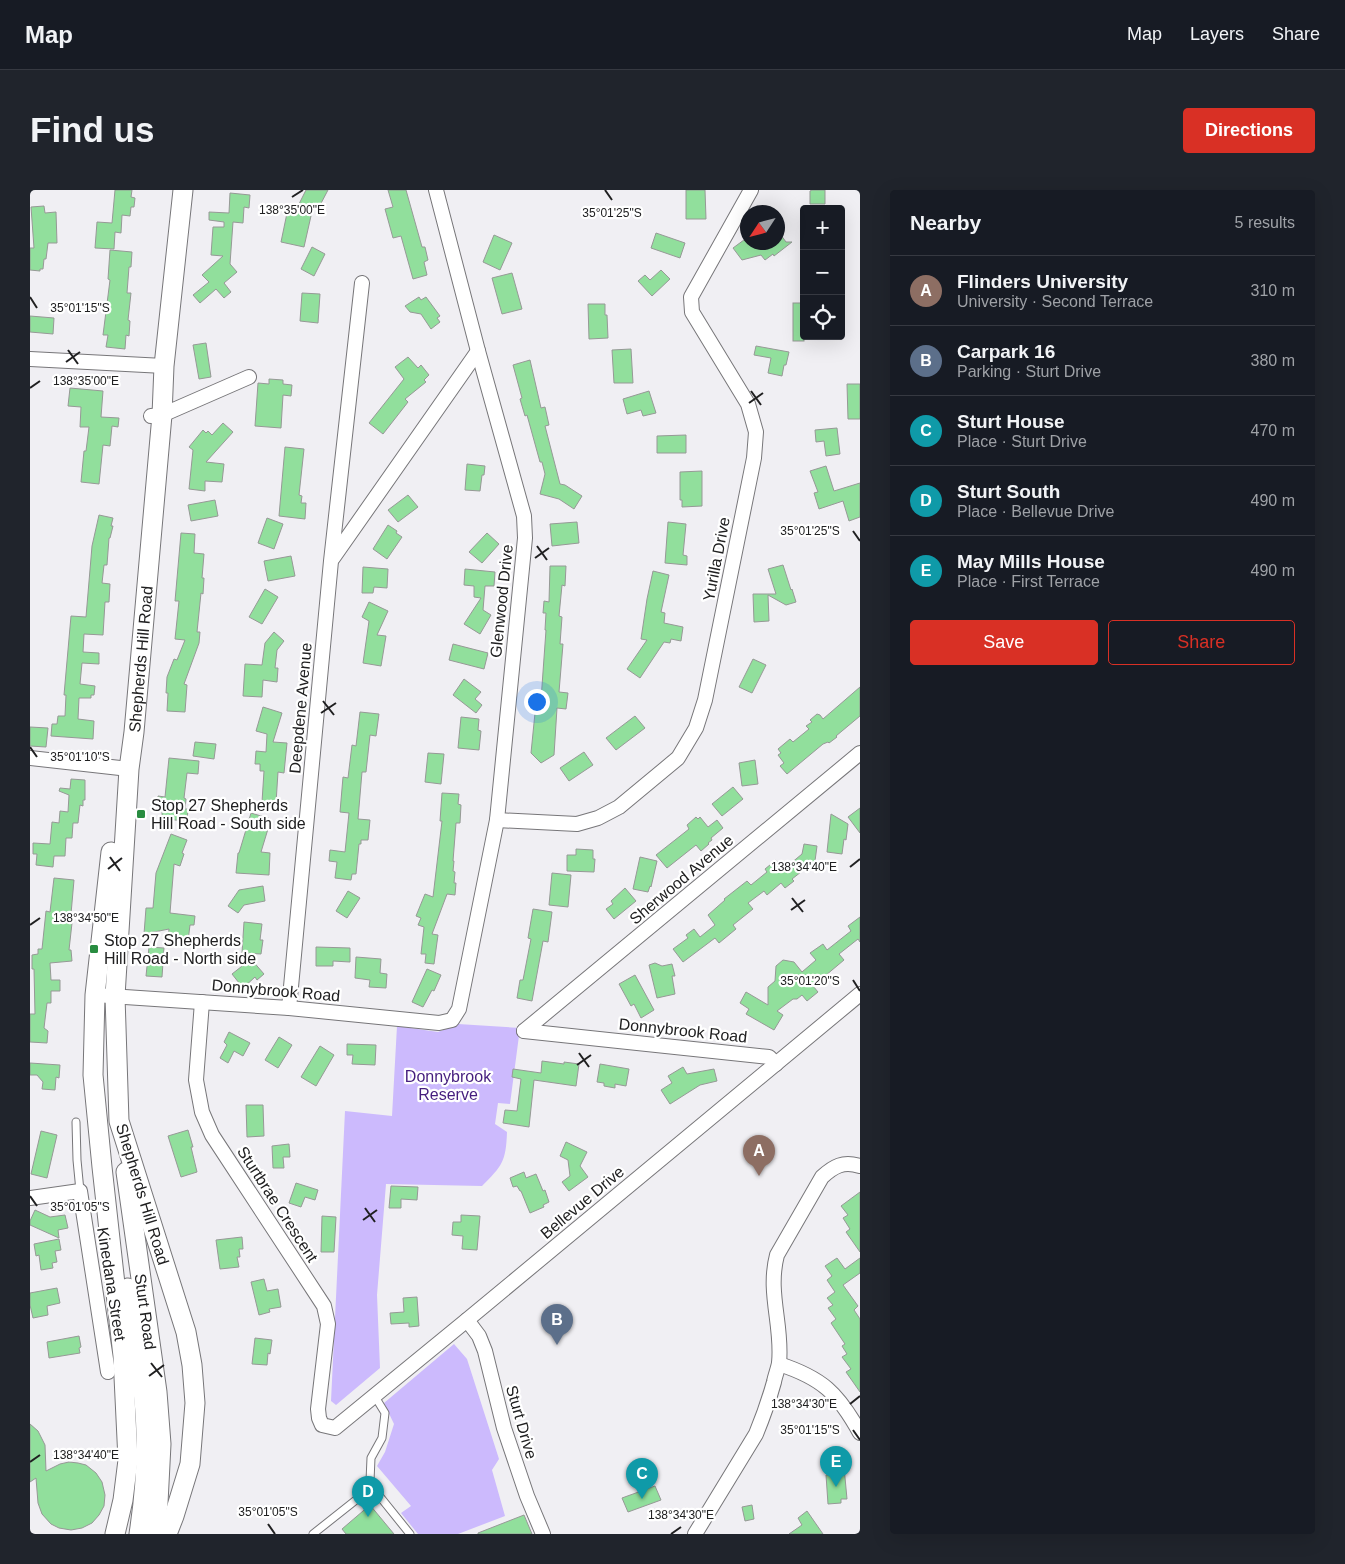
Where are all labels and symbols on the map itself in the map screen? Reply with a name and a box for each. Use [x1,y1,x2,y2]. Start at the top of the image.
text: 138°35'00"E [259,203,325,217]
north arrow [740,205,785,250]
text: 35°01'25"S [582,206,642,220]
text: 35°01'15"S [50,301,110,315]
text: 138°35'00"E [53,374,119,388]
street label: Yurilla Drive [700,515,733,603]
text: 35°01'25"S [780,524,840,538]
street label: Glenwood Drive [487,543,516,659]
street label: Shepherds Hill Road [126,585,156,733]
street label: Deepdene Avenue [286,642,315,774]
your location [524,689,550,715]
text: 35°01'10"S [50,750,110,764]
place label: Stop 27 Shepherds Hill Road - South side [151,797,306,832]
marker: Stop 27 Shepherds Hill Road - South side [135,808,147,820]
street label: Sherwood Avenue [626,831,736,928]
text: 138°34'40"E [771,860,837,874]
text: 138°34'50"E [53,911,119,925]
place label: Stop 27 Shepherds Hill Road - North side [104,932,256,967]
marker: Stop 27 Shepherds Hill Road - North side [88,943,100,955]
text: 35°01'20"S [780,974,840,988]
street label: Donnybrook Road [211,976,341,1005]
street label: Donnybrook Road [618,1015,748,1046]
park label: Donnybrook Reserve [405,1068,492,1103]
street label: Shepherds Hill Road [113,1121,172,1267]
pin: A [743,1135,775,1176]
street label: Sturtbrae Crescent [234,1143,322,1266]
street label: Bellevue Drive [537,1163,627,1242]
text: 35°01'05"S [50,1200,110,1214]
street label: Kinedana Street [94,1226,129,1343]
street label: Sturt Road [131,1273,159,1351]
pin: B [541,1304,573,1345]
street label: Sturt Drive [503,1383,540,1461]
text: 138°34'30"E [771,1397,837,1411]
text: 35°01'15"S [780,1423,840,1437]
pin: E [820,1446,852,1487]
text: 138°34'40"E [53,1448,119,1462]
pin: C [626,1458,658,1499]
pin: D [352,1476,384,1517]
text: 35°01'05"S [238,1505,298,1519]
text: 138°34'30"E [648,1508,714,1522]

